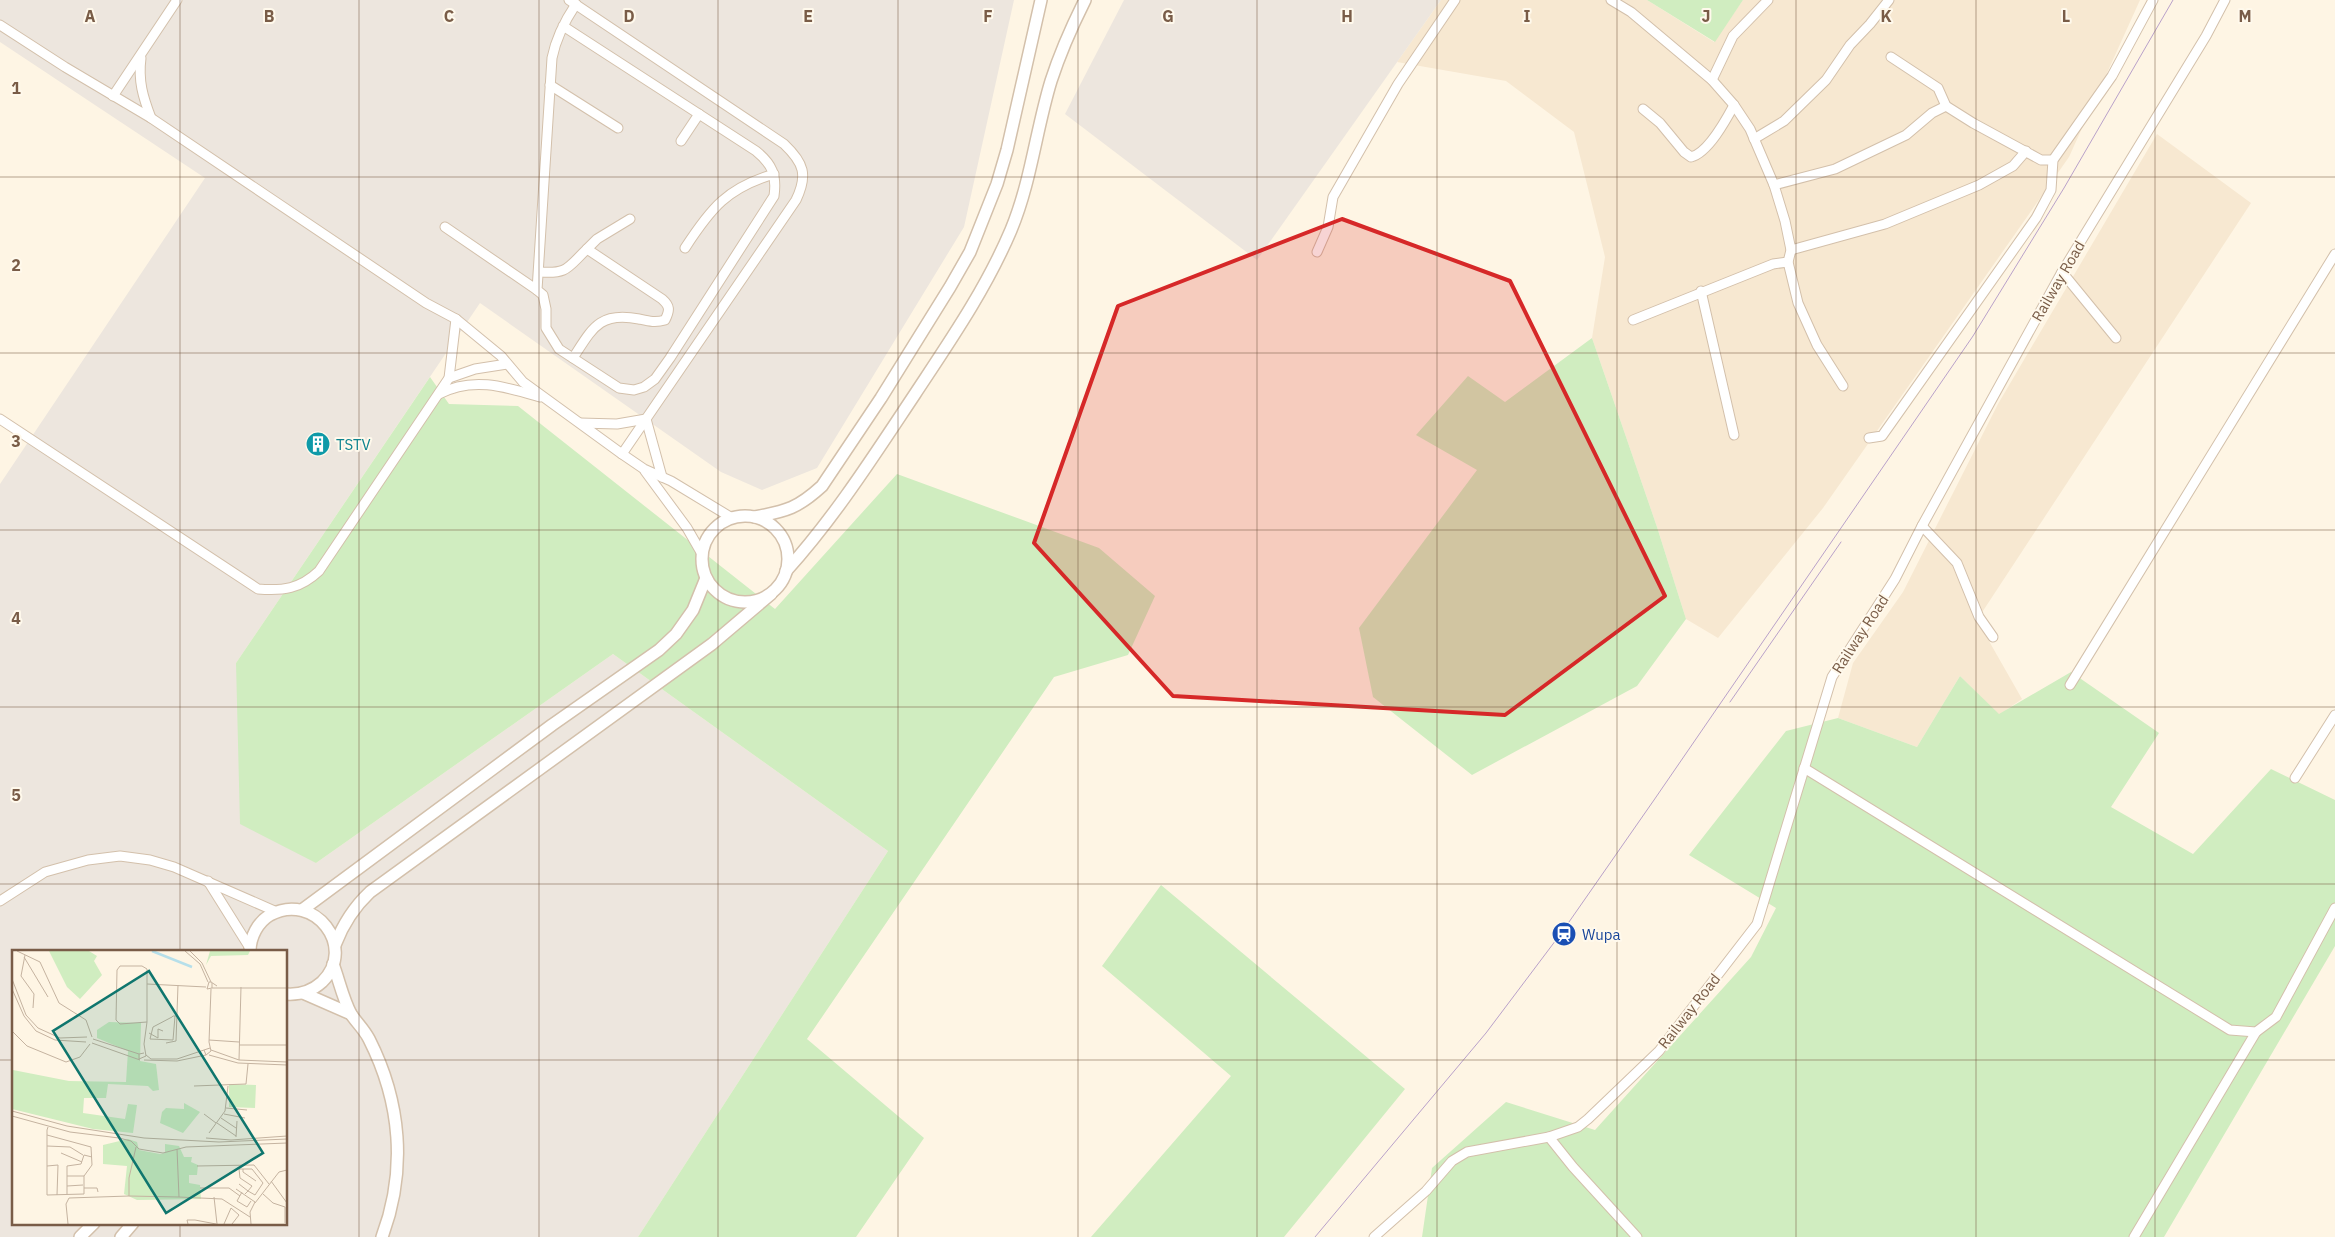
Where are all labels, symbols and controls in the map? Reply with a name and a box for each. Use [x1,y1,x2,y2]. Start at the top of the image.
text: A [85,6,96,26]
text: B [264,6,275,26]
text: C [444,6,454,26]
text: D [623,6,635,26]
text: E [803,6,813,26]
text: F [983,6,993,26]
text: G [1162,6,1174,26]
text: H [1341,6,1353,26]
text: I [1524,6,1531,26]
text: J [1702,6,1710,26]
text: K [1880,6,1892,26]
text: L [2062,6,2070,26]
text: M [2238,6,2252,26]
text: 1 [11,78,21,98]
street label: Railway Road [2027,237,2089,325]
text: 2 [11,255,21,275]
text: 3 [11,431,21,451]
building icon: TSTV [305,431,331,457]
place label: TSTV [336,435,371,454]
street label: Railway Road [1828,591,1892,677]
text: 4 [11,608,21,628]
text: 5 [11,785,21,805]
station icon: Wupa [1551,921,1577,947]
place label: Wupa [1582,925,1621,944]
inset map [12,950,288,1224]
street label: Railway Road [1654,970,1724,1052]

